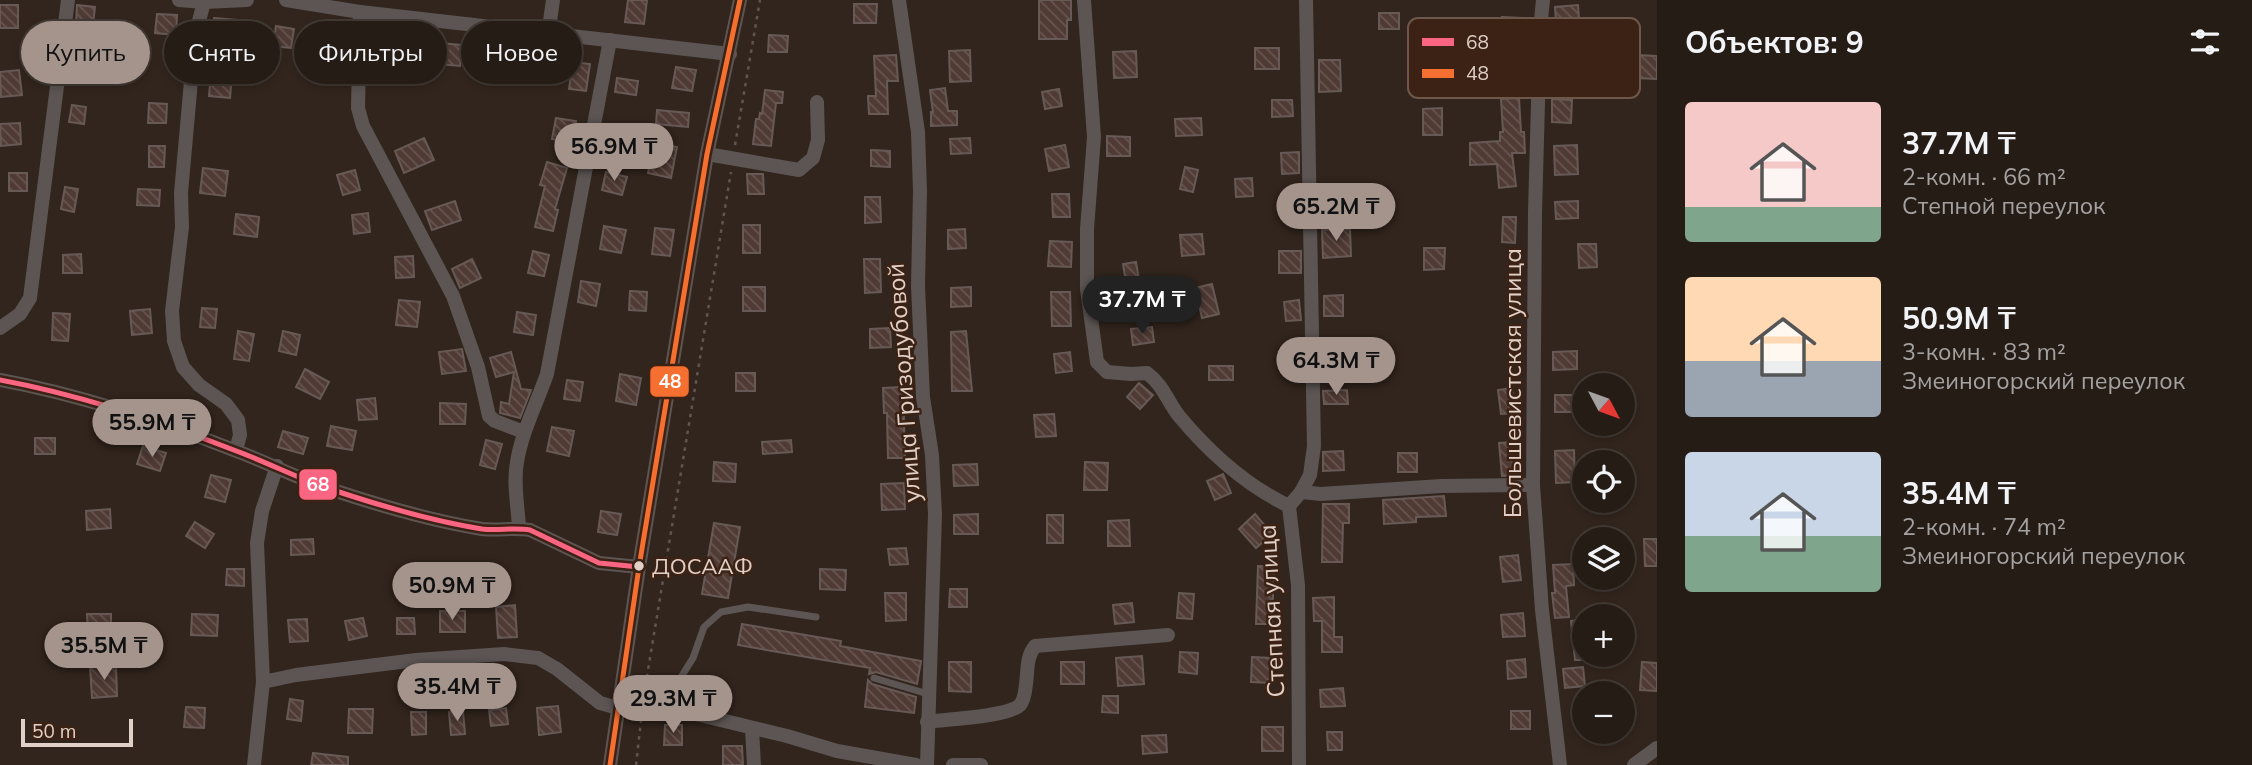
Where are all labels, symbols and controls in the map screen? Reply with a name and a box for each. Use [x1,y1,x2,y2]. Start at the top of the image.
legend [1408,18,1640,98]
chip: Купить [21,21,150,84]
chip: Снять [164,21,280,84]
chip: Фильтры [294,21,447,84]
chip: Новое [461,21,582,84]
text: Объектов: 9 [1685,23,1864,61]
icon: filters [2186,23,2224,61]
text: 68 [1466,30,1489,54]
text: 48 [1466,61,1489,85]
pin: 56.9M ₸ [549,124,679,183]
text: 37.7M ₸ [1902,124,2016,162]
icon: home [1741,130,1825,214]
text: 56.9M ₸ [570,131,658,160]
text: 2-комн. · 66 m² [1902,162,2066,191]
pin: 65.2M ₸ [1271,184,1401,243]
text: 65.2M ₸ [1292,191,1380,220]
text: Степной переулок [1902,191,2105,220]
street label: Большевистская улица [1497,248,1527,518]
street label: улица Гризодубовой [880,262,926,504]
pin: 37.7M ₸ [1077,276,1207,336]
text: 37.7M ₸ [1098,284,1186,313]
text: 50.9M ₸ [1902,299,2016,337]
icon: home [1741,305,1825,389]
text: 3-комн. · 83 m² [1902,337,2066,366]
pin: 64.3M ₸ [1271,338,1401,397]
text: 64.3M ₸ [1292,345,1380,374]
line badge: 48 [649,365,690,398]
text: Змеиногорский переулок [1902,366,2185,395]
text: 48 [659,369,681,393]
north arrow [1572,373,1634,436]
map controls [1572,373,1635,744]
pin: 55.9M ₸ [87,400,217,459]
text: 55.9M ₸ [108,407,196,436]
button: locate [1572,450,1635,513]
line badge: 68 [298,468,338,501]
text: 68 [307,472,329,496]
text: 35.4M ₸ [1902,474,2016,512]
icon: home [1741,480,1825,564]
text: 2-комн. · 74 m² [1902,512,2066,541]
street label: Степная улица [1251,524,1291,698]
button: layers [1572,527,1635,590]
text: Змеиногорский переулок [1902,541,2185,570]
place label: ДОСААФ [652,552,753,580]
marker: ДОСААФ [632,559,646,573]
pin: 50.9M ₸ [387,562,517,622]
text: 50.9M ₸ [408,570,496,599]
button: + [1572,604,1635,667]
pin: 35.5M ₸ [39,622,169,682]
text: 35.5M ₸ [60,630,148,659]
pin: 35.4M ₸ [392,664,522,723]
text: 35.4M ₸ [413,671,501,700]
pin: 29.3M ₸ [608,676,738,735]
button: − [1572,681,1635,744]
text: 29.3M ₸ [629,683,717,712]
scale bar [21,716,133,748]
text: 50 m [32,719,76,743]

